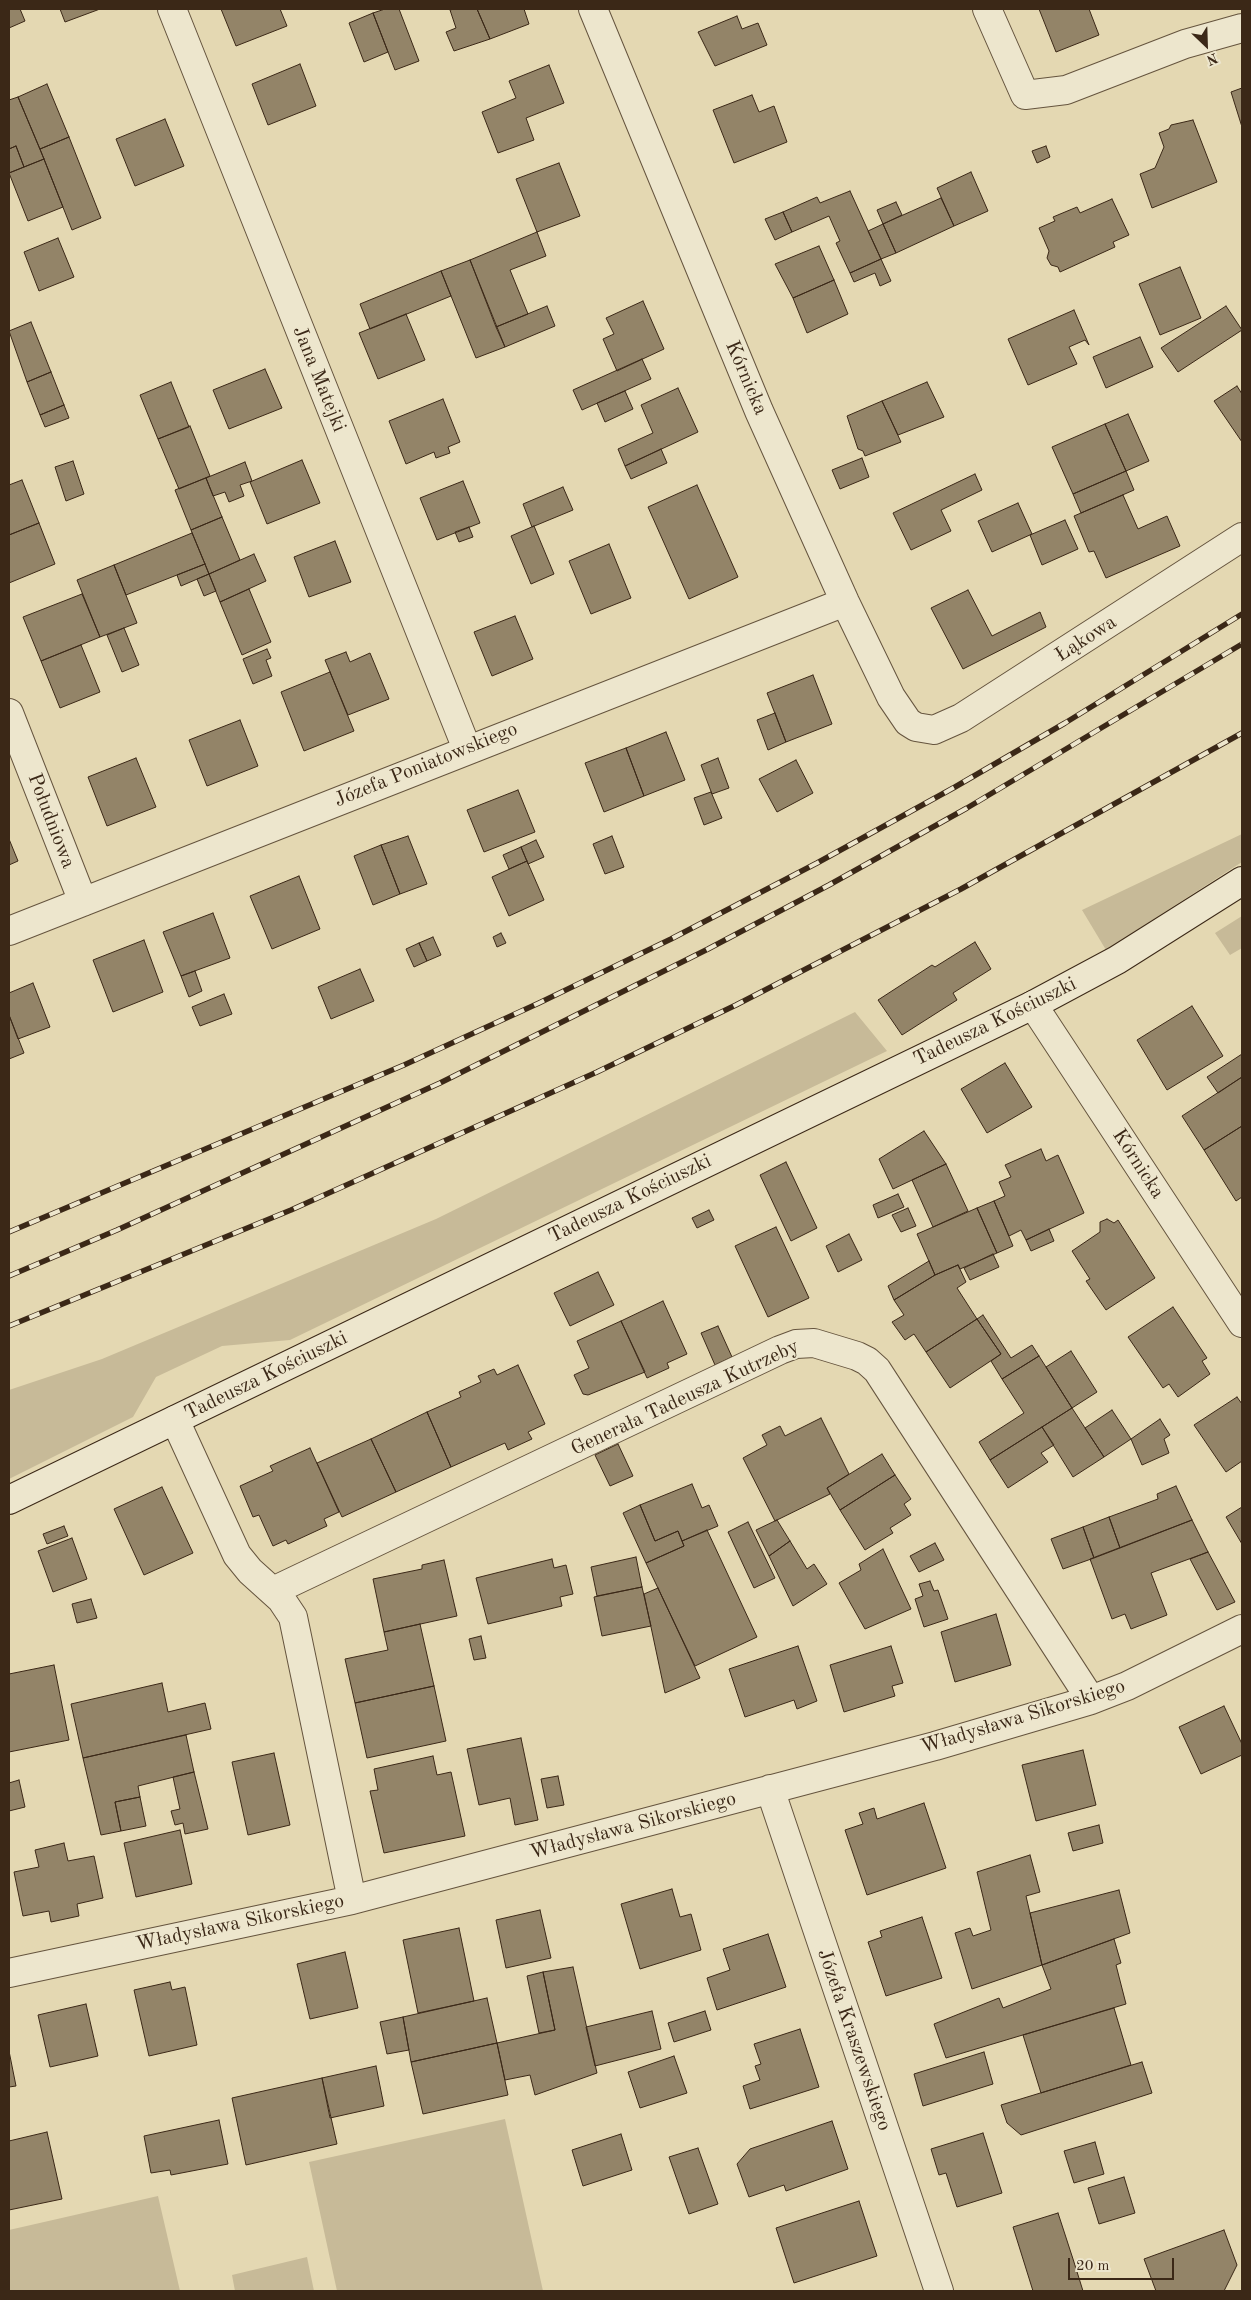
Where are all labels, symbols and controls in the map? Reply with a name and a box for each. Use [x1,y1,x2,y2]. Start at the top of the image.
north arrow [1181,20,1231,70]
text: N [1204,50,1220,67]
street label: Jana Matejki [287,323,351,435]
street label: Kórnicka [720,337,772,419]
street label: Łąkowa [1051,610,1121,668]
street label: Józefa Poniatowskiego [331,717,521,813]
street label: Południowa [22,770,80,872]
street label: Tadeusza Kościuszki [910,972,1080,1072]
street label: Kórnicka [1107,1125,1169,1203]
street label: Tadeusza Kościuszki [545,1149,715,1249]
street label: Tadeusza Kościuszki [181,1326,351,1426]
street label: Generała Tadeusza Kutrzeby [567,1335,803,1461]
street label: Władysława Sikorskiego [918,1674,1128,1760]
street label: Władysława Sikorskiego [527,1787,739,1865]
street label: Władysława Sikorskiego [134,1889,346,1957]
street label: Józefa Kraszewskiego [812,1946,896,2134]
scale bar [1071,2248,1177,2280]
text: 20 m [1076,2259,1110,2274]

